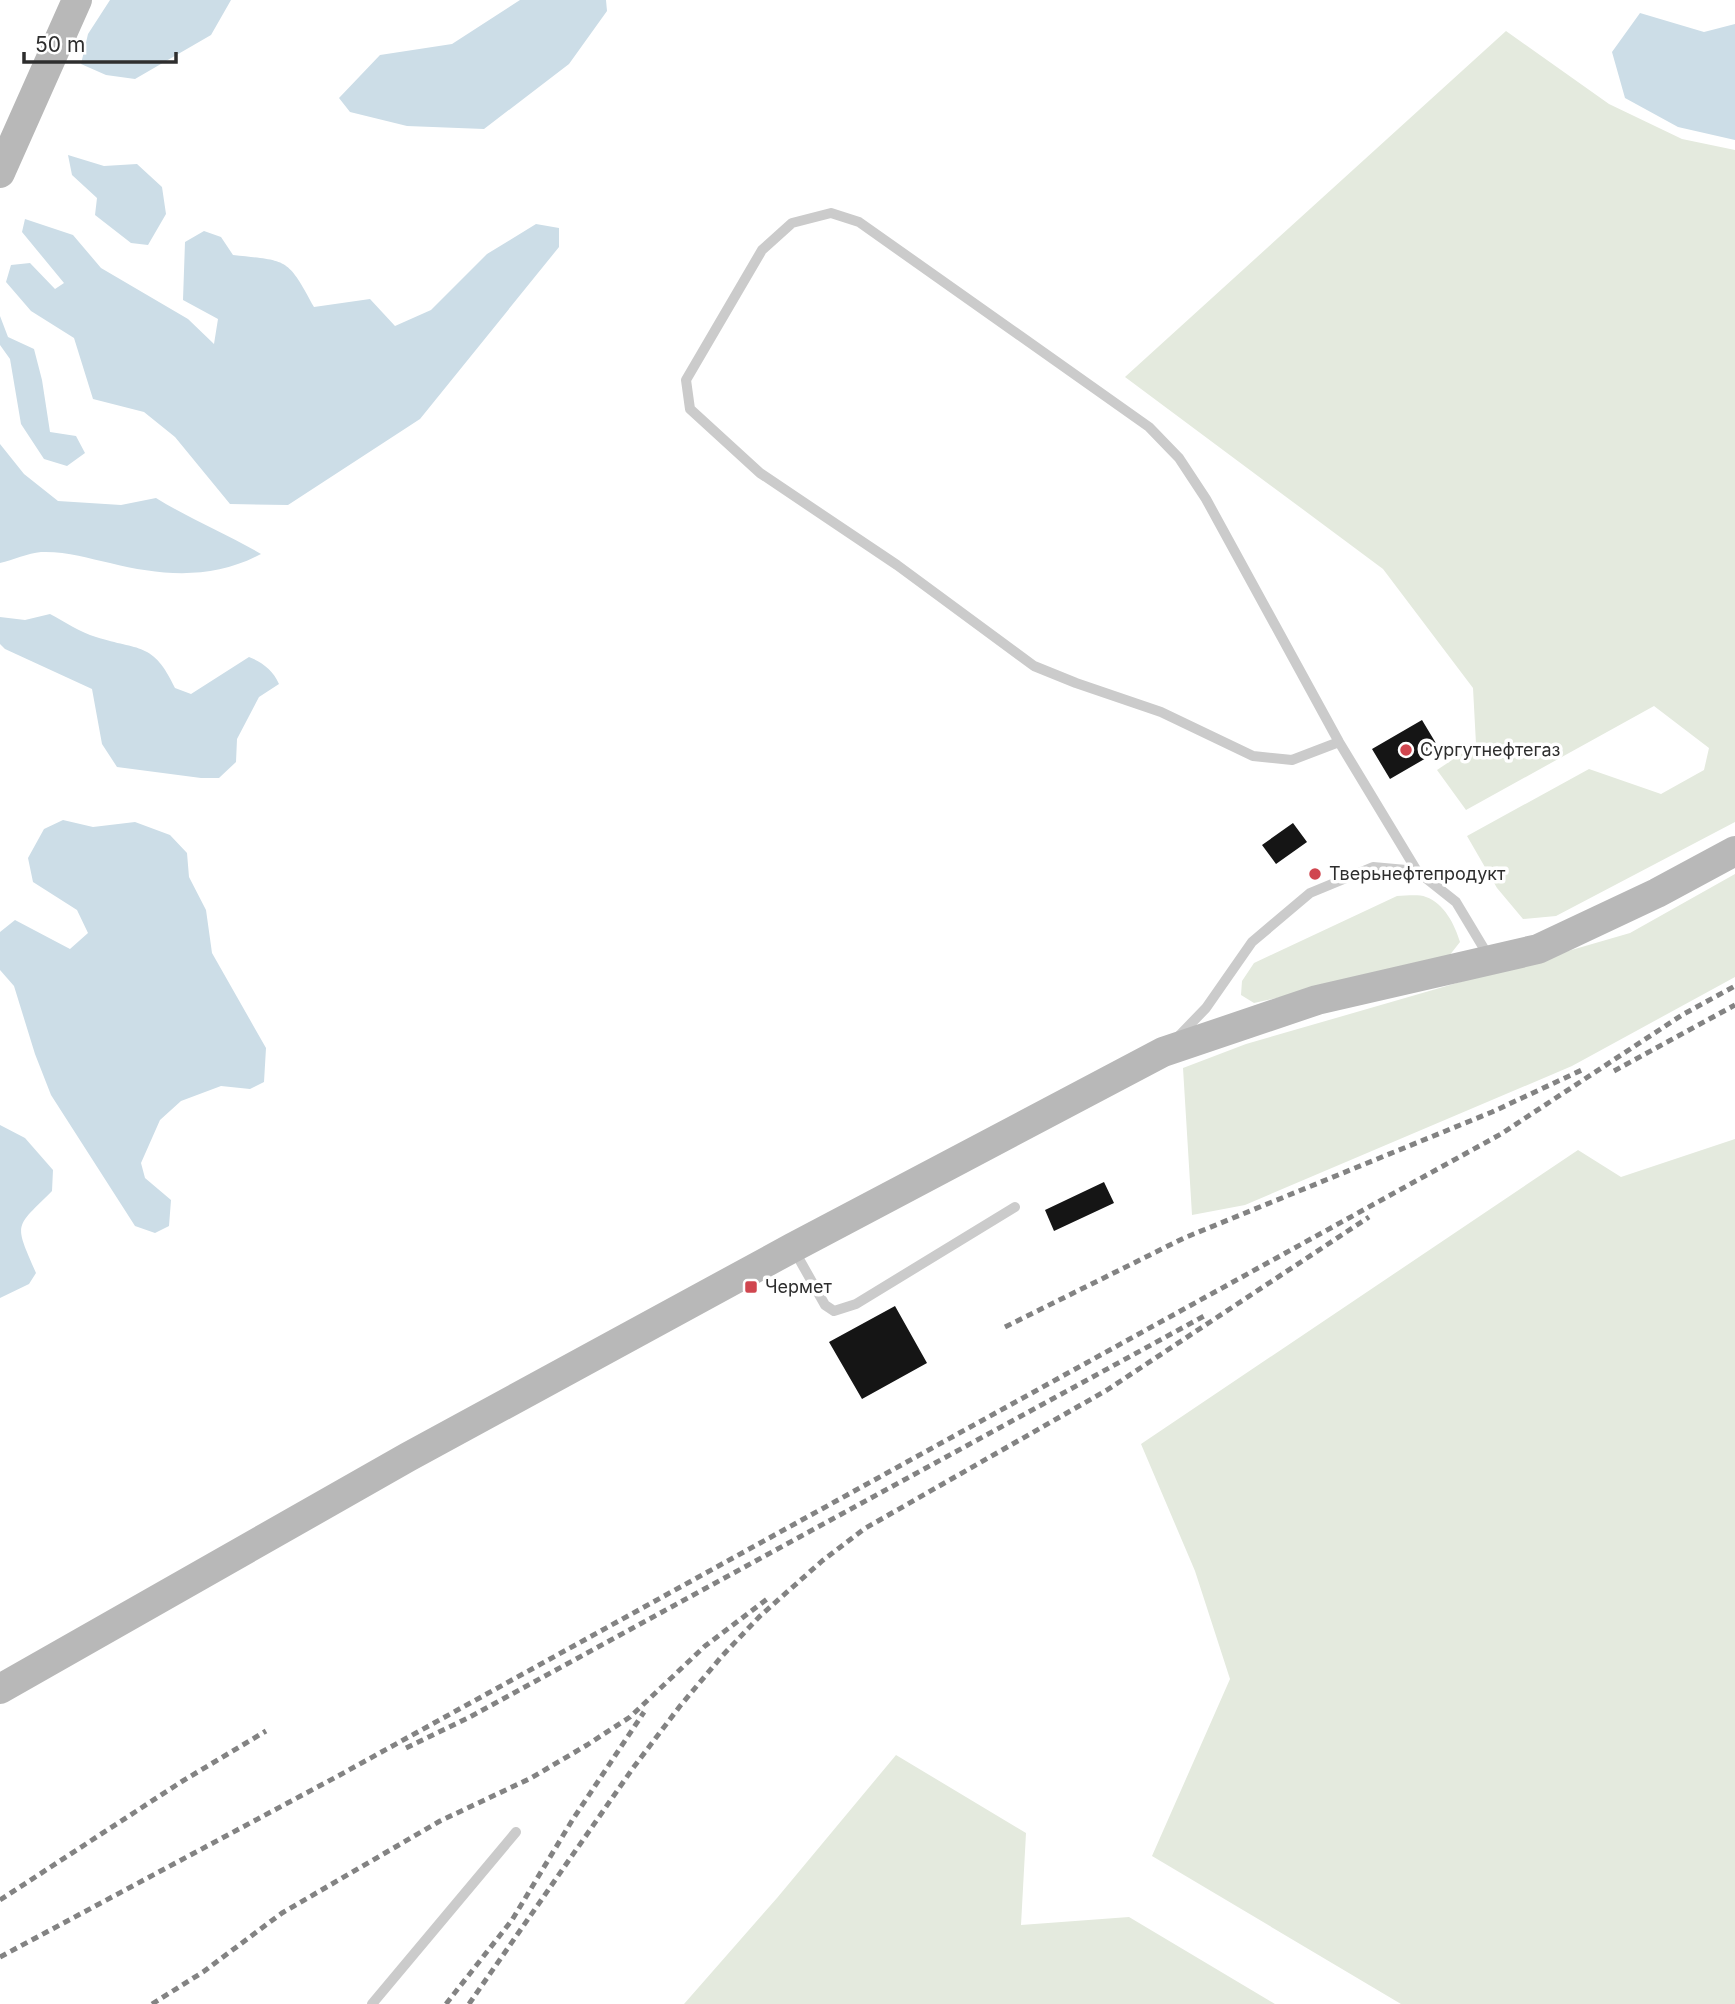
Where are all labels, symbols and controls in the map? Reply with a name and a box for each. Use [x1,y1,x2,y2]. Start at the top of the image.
scale bar [24,21,177,65]
text: 50 m [35,32,85,57]
place label: Сургутнефтегаз [1420,739,1561,760]
marker: Сургутнефтегаз [1398,742,1414,758]
place label: Тверьнефтепродукт [1329,863,1506,884]
marker: Тверьнефтепродукт [1307,866,1323,882]
place label: Чермет [765,1276,832,1297]
marker: Чермет [743,1279,759,1295]

